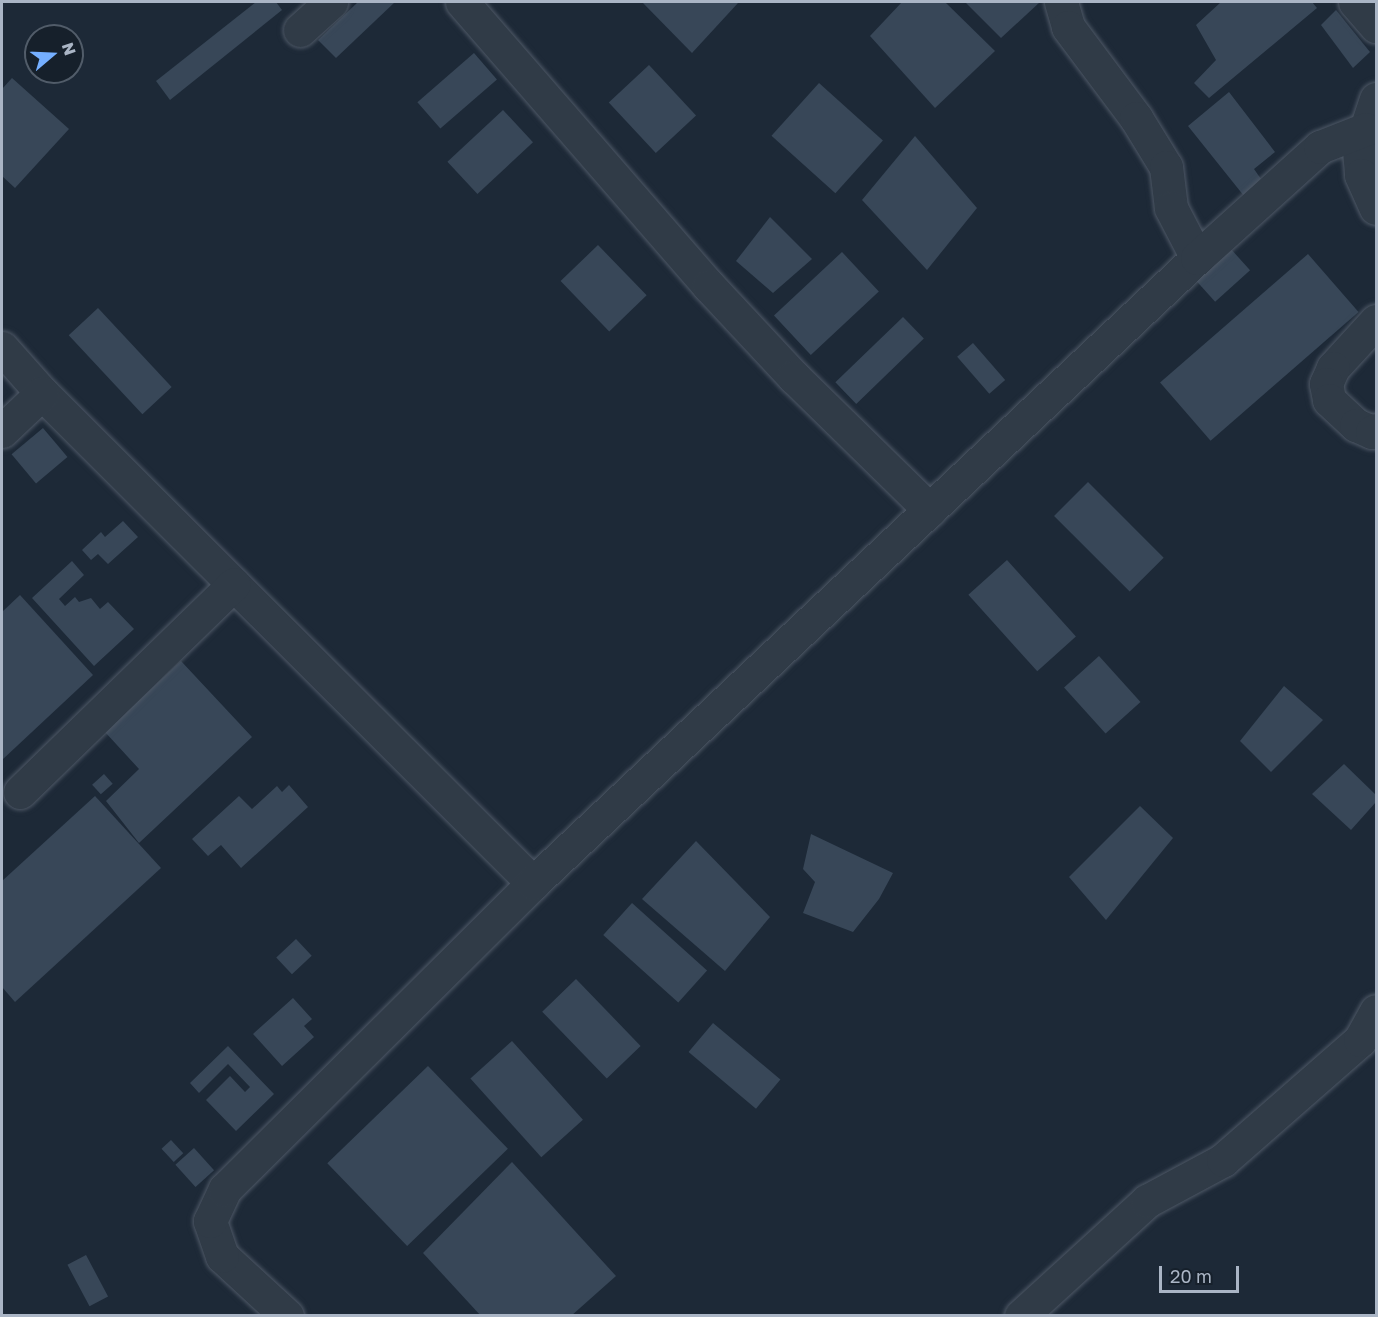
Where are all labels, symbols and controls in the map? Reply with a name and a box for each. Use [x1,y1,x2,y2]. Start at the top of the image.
north arrow [24,24,84,84]
text: N [58,40,81,58]
scale bar [1162,1254,1242,1292]
text: 20 m [1170,1265,1212,1287]

